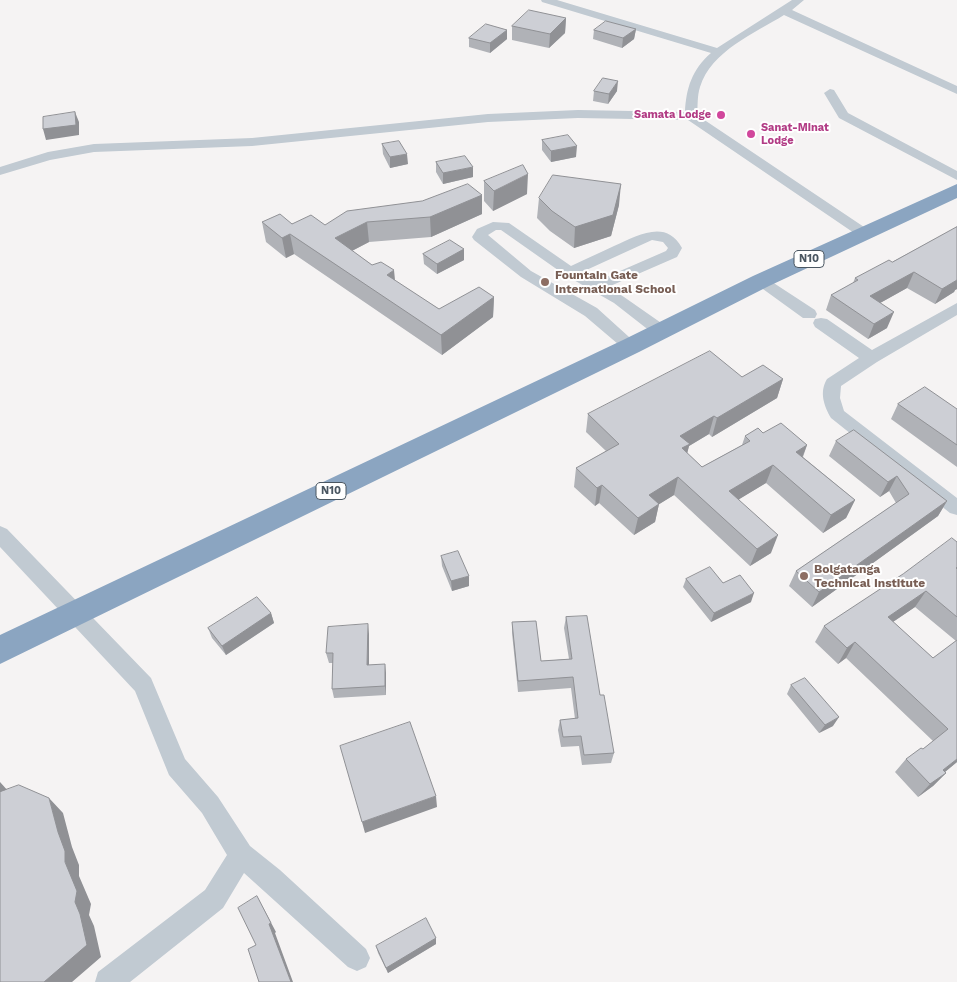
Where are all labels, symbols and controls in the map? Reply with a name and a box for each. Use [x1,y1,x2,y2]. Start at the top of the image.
place label: Samata Lodge [634,108,711,122]
marker: Samata Lodge [715,109,727,121]
place label: Sanat-Minat Lodge [761,121,829,147]
marker: Sanat-Minat Lodge [745,128,757,140]
road number: N10 [794,250,824,268]
place label: Fountain Gate International School [555,268,676,296]
marker: Fountain Gate International School [539,276,551,288]
road number: N10 [316,482,346,500]
place label: Bolgatanga Technical Institute [814,562,925,590]
marker: Bolgatanga Technical Institute [798,570,810,582]

